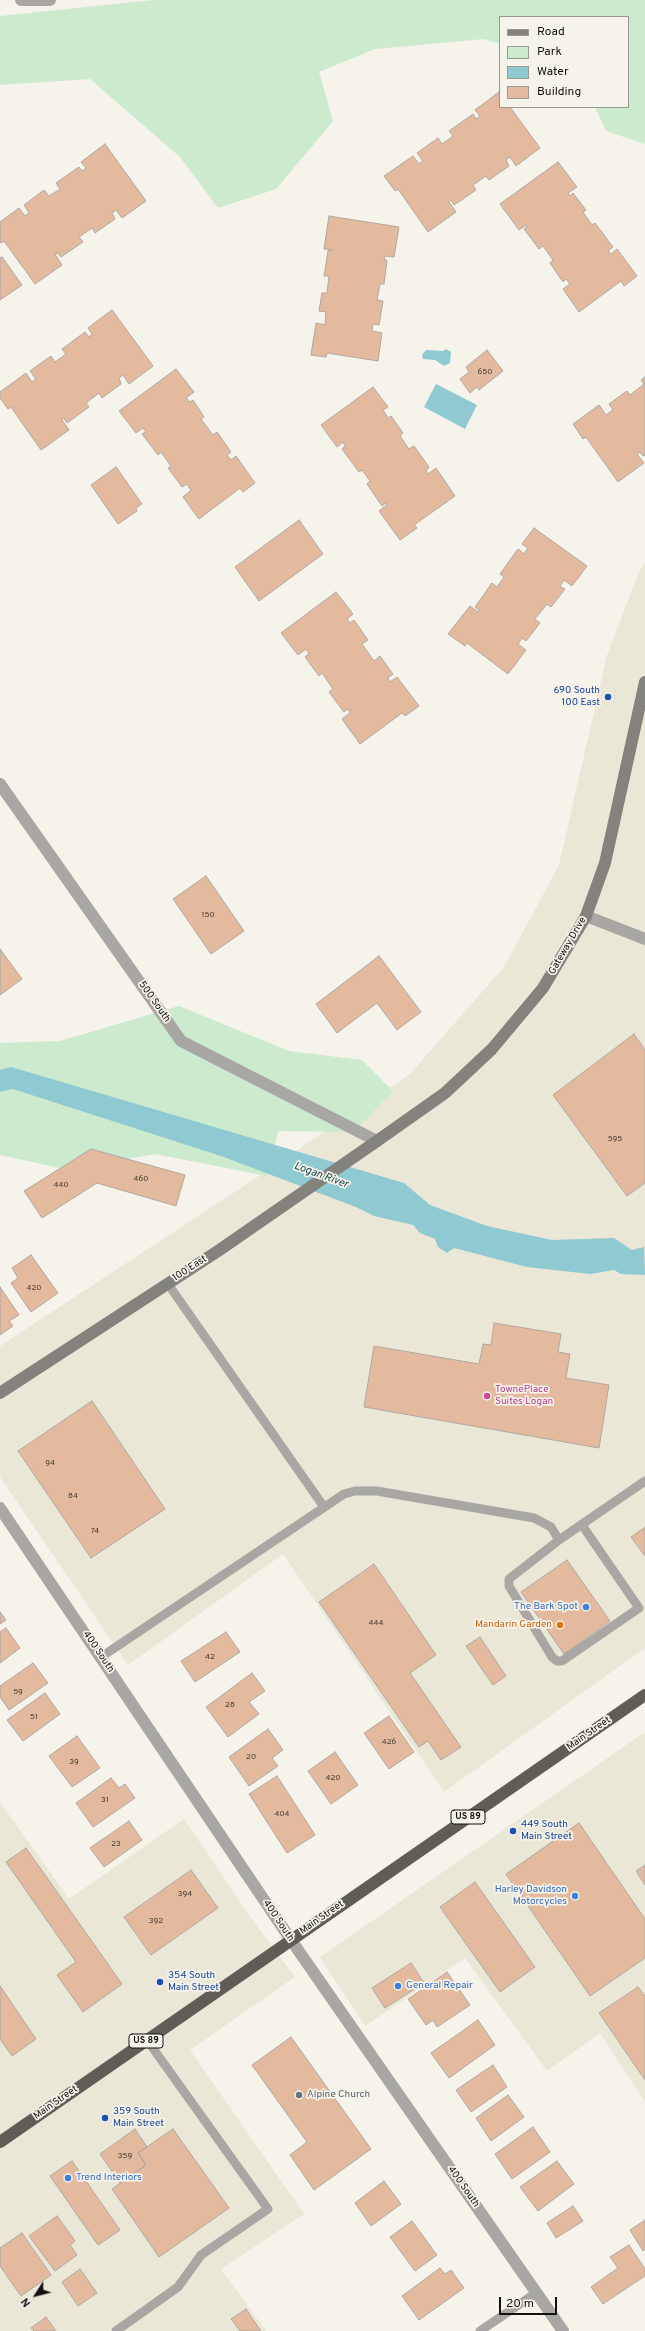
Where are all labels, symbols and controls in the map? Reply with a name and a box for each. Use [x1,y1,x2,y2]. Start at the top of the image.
legend [499,16,629,108]
text: Road [537,24,565,40]
text: Park [537,44,562,60]
text: Water [537,64,569,80]
text: Building [537,84,581,100]
house number: 650 [478,367,492,377]
place label: 690 South 100 East [553,685,600,708]
marker: 690 South 100 East [603,692,613,702]
house number: 150 [201,910,215,920]
street label: Gateway Drive [547,915,589,977]
street label: 500 South [135,979,173,1025]
house number: 595 [608,1134,622,1144]
water label: Logan River [292,1160,350,1192]
house number: 460 [134,1174,148,1184]
house number: 440 [53,1180,69,1190]
street label: 100 East [171,1254,209,1284]
house number: 420 [27,1283,41,1293]
place label: TownePlace Suites Logan [495,1384,553,1408]
marker: TownePlace Suites Logan [482,1391,492,1401]
house number: 94 [45,1458,55,1468]
house number: 84 [68,1491,78,1501]
house number: 74 [91,1526,99,1536]
place label: The Bark Spot [514,1601,578,1613]
marker: The Bark Spot [581,1602,591,1612]
house number: 444 [369,1618,383,1628]
place label: Mandarin Garden [475,1619,552,1631]
marker: Mandarin Garden [555,1620,565,1630]
street label: 400 South [80,1629,116,1675]
house number: 42 [205,1652,215,1662]
house number: 59 [13,1687,23,1697]
house number: 28 [225,1700,235,1710]
house number: 51 [30,1712,38,1722]
street label: Main Street [565,1714,613,1754]
house number: 426 [382,1737,396,1747]
house number: 20 [246,1752,256,1762]
house number: 39 [69,1757,79,1767]
house number: 420 [326,1773,340,1783]
house number: 31 [101,1795,109,1805]
house number: 404 [274,1809,290,1819]
road number: US 89 [451,1810,485,1824]
place label: 449 South Main Street [521,1819,572,1842]
marker: 449 South Main Street [508,1826,518,1836]
house number: 23 [111,1839,121,1849]
place label: Harley Davidson Motorcycles [495,1884,567,1908]
house number: 394 [178,1889,192,1899]
marker: Harley Davidson Motorcycles [570,1891,580,1901]
street label: 400 South [260,1898,296,1944]
street label: Main Street [298,1898,346,1938]
house number: 392 [149,1916,163,1926]
place label: 354 South Main Street [168,1970,219,1994]
marker: 354 South Main Street [155,1977,165,1987]
place label: General Repair [406,1980,473,1992]
marker: General Repair [393,1981,403,1991]
road number: US 89 [129,2034,163,2048]
street label: Main Street [32,2083,80,2123]
place label: Alpine Church [307,2089,370,2101]
marker: Alpine Church [294,2090,304,2100]
place label: 359 South Main Street [113,2106,164,2130]
marker: 359 South Main Street [100,2113,110,2123]
house number: 359 [118,2151,132,2161]
street label: 400 South [444,2164,482,2210]
place label: Trend Interiors [76,2172,142,2184]
marker: Trend Interiors [63,2173,73,2183]
north arrow [16,2275,56,2315]
scale bar [501,2289,559,2315]
text: N [18,2295,34,2309]
text: 20 m [506,2296,534,2312]

